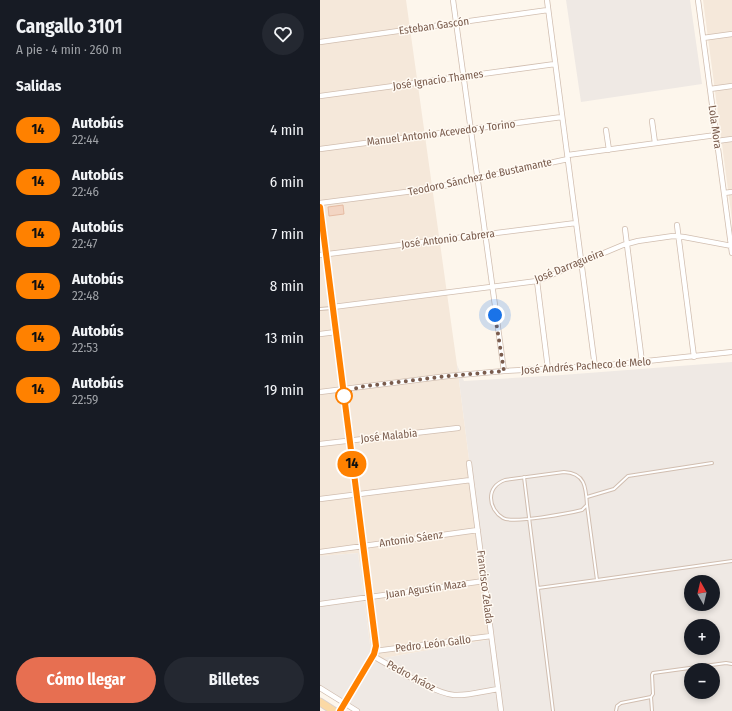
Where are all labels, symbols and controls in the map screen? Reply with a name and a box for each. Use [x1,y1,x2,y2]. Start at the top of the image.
button: heart [262,13,304,55]
text: Cangallo 3101 [16,15,122,38]
street label: Esteban Gascón [398,15,470,37]
text: A pie · 4 min · 260 m [16,42,122,57]
street label: José Ignacio Thames [392,67,484,93]
text: Salidas [16,77,61,95]
street label: Lola Mora [706,104,724,150]
text: Autobús [72,114,123,132]
street label: Manuel Antonio Acevedo y Torino [366,117,516,149]
text: 14 [31,121,45,138]
text: 4 min [270,121,304,139]
text: 22:44 [72,132,99,147]
street label: Teodoro Sánchez de Bustamante [407,155,553,199]
text: Autobús [72,166,123,184]
text: 14 [31,173,45,190]
text: 6 min [270,173,304,191]
text: 22:46 [72,184,99,199]
text: Autobús [72,218,123,236]
text: 14 [31,225,45,242]
text: 7 min [271,225,304,243]
street label: José Antonio Cabrera [401,227,495,251]
text: 22:47 [72,236,97,251]
street label: José Darragueira [532,246,606,286]
text: Autobús [72,270,123,288]
text: 14 [31,277,45,294]
text: 8 min [270,277,304,295]
text: 22:48 [72,288,99,303]
your location [485,305,505,325]
text: Autobús [72,322,123,340]
text: 14 [31,329,45,346]
text: 13 min [265,329,304,347]
text: 22:53 [72,340,98,355]
street label: José Andrés Pacheco de Melo [520,355,652,377]
text: Autobús [72,374,123,392]
text: 14 [31,381,45,398]
text: 19 min [264,381,304,399]
unlabelled marker [335,387,353,405]
text: 22:59 [72,392,98,407]
street label: José Malabia [360,427,418,445]
line badge: 14 [334,451,370,477]
text: 14 [345,455,359,472]
street label: Antonio Sáenz [378,528,444,550]
street label: Francisco Zelada [474,549,496,625]
north arrow [684,575,720,611]
map controls [684,575,720,699]
street label: Juan Agustín Maza [385,577,467,601]
button: + [684,619,720,655]
street label: Pedro León Gallo [394,633,472,655]
button: Cómo llegar [16,657,156,703]
button: Billetes [164,657,304,703]
street label: Pedro Aráoz [384,658,438,695]
button: − [684,663,720,699]

